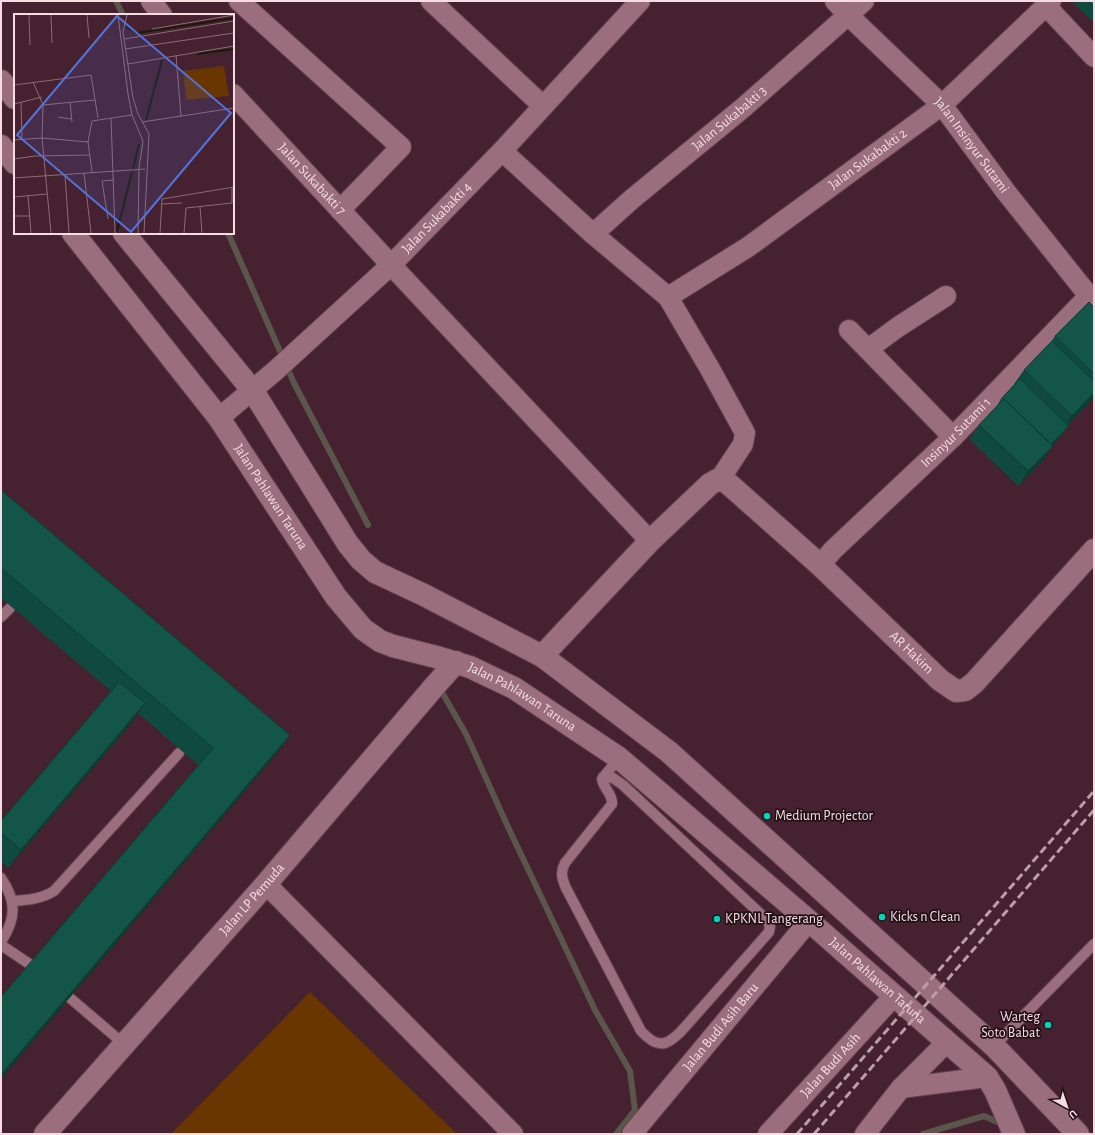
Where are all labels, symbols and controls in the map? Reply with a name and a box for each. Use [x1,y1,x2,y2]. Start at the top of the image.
inset map [14,14,234,234]
street label: Jalan Sukabakti 3 [690,83,770,153]
street label: Jalan Insinyur Sutami [931,95,1011,196]
street label: Jalan Sukabakti 2 [826,126,910,192]
street label: Jalan Sukabakti 7 [275,141,348,218]
street label: Jalan Sukabakti 4 [399,179,475,256]
street label: Insinyur Sutami 1 [918,395,994,470]
street label: Jalan Pahlawan Taruna [231,442,310,553]
street label: AR Hakim [887,628,936,677]
street label: Jalan Pahlawan Taruna [466,660,579,734]
place label: Medium Projector [775,809,873,823]
marker: Medium Projector [762,811,772,821]
street label: Jalan LP Pemuda [217,860,288,938]
place label: Kicks n Clean [890,910,961,924]
place label: KPKNL Tangerang [725,912,823,926]
marker: Kicks n Clean [877,912,887,922]
marker: KPKNL Tangerang [712,914,722,924]
street label: Jalan Pahlawan Taruna [826,935,928,1027]
street label: Jalan Budi Asih Baru [681,981,761,1074]
place label: Warteg Soto Babat [981,1010,1041,1040]
marker: Warteg Soto Babat [1043,1020,1053,1030]
street label: Jalan Budi Asih [798,1031,863,1100]
north arrow [1047,1087,1087,1127]
text: U [1067,1108,1079,1121]

